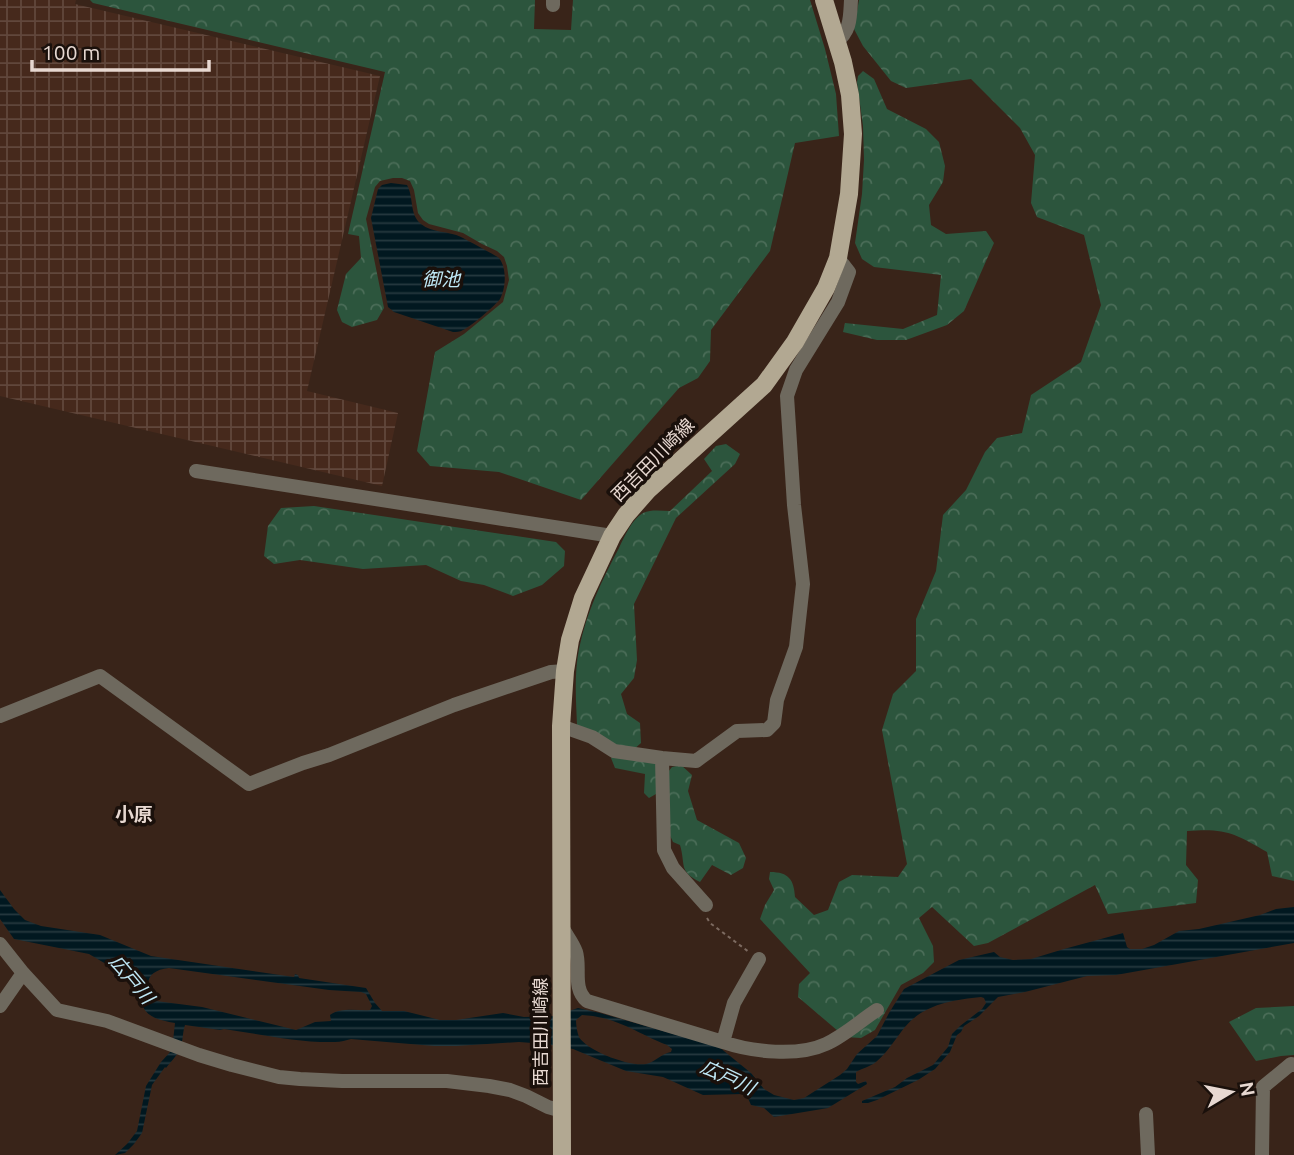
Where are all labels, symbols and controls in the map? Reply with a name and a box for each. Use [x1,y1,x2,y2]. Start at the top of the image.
scale bar [32,28,208,72]
text: 100 m [42,40,100,64]
water label: 御池 [422,268,462,290]
street label: 西吉田川崎線 [607,414,698,505]
district label: 小原 [115,803,153,825]
water label: 広戸川 [105,950,160,1009]
street label: 西吉田川崎線 [530,978,550,1086]
water label: 広戸川 [698,1055,760,1100]
north arrow [1196,1057,1266,1127]
text: N [1236,1080,1260,1098]

